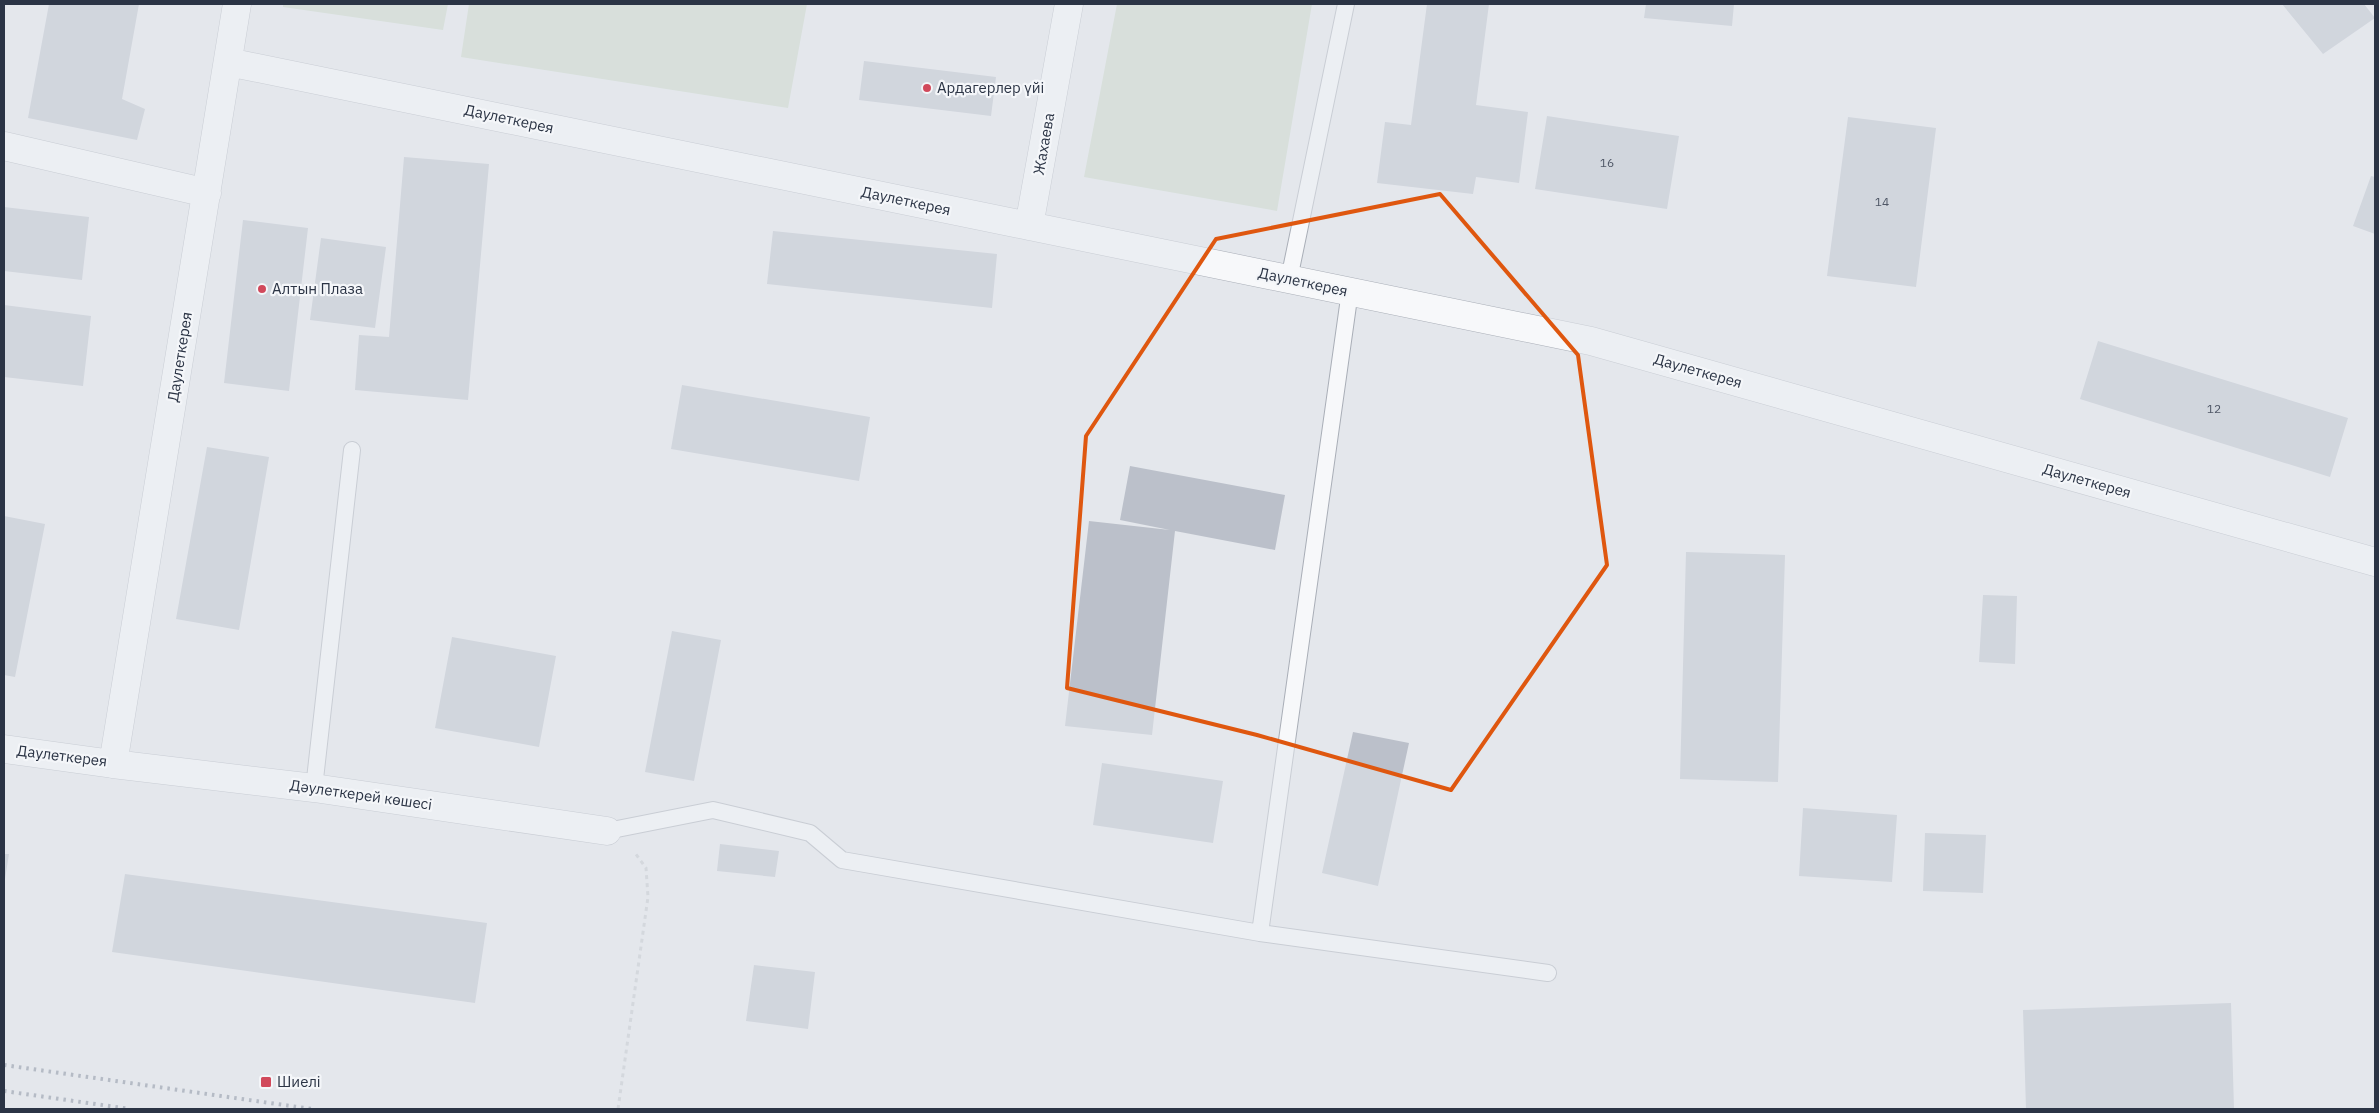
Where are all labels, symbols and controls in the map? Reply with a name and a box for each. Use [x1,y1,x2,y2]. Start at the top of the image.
place label: Ардагерлер үйі [937,78,1044,97]
marker: Ардагерлер үйі [921,82,933,94]
street label: Даулеткерея [463,100,555,137]
street label: Жахаева [1029,111,1058,176]
house number: 16 [1600,155,1614,170]
street label: Даулеткерея [860,182,952,219]
house number: 14 [1875,194,1889,209]
street label: Даулеткерея [1257,263,1349,300]
place label: Алтын Плаза [272,279,363,298]
marker: Алтын Плаза [256,283,268,295]
street label: Даулеткерея [163,311,196,403]
street label: Даулеткерея [1652,349,1744,392]
house number: 12 [2207,401,2221,416]
street label: Даулеткерея [2041,459,2133,502]
street label: Даулеткерея [16,741,108,770]
street label: Дәулеткерей көшесі [289,775,433,814]
place label: Шиелі [277,1072,321,1091]
marker: Шиелі [259,1075,273,1089]

